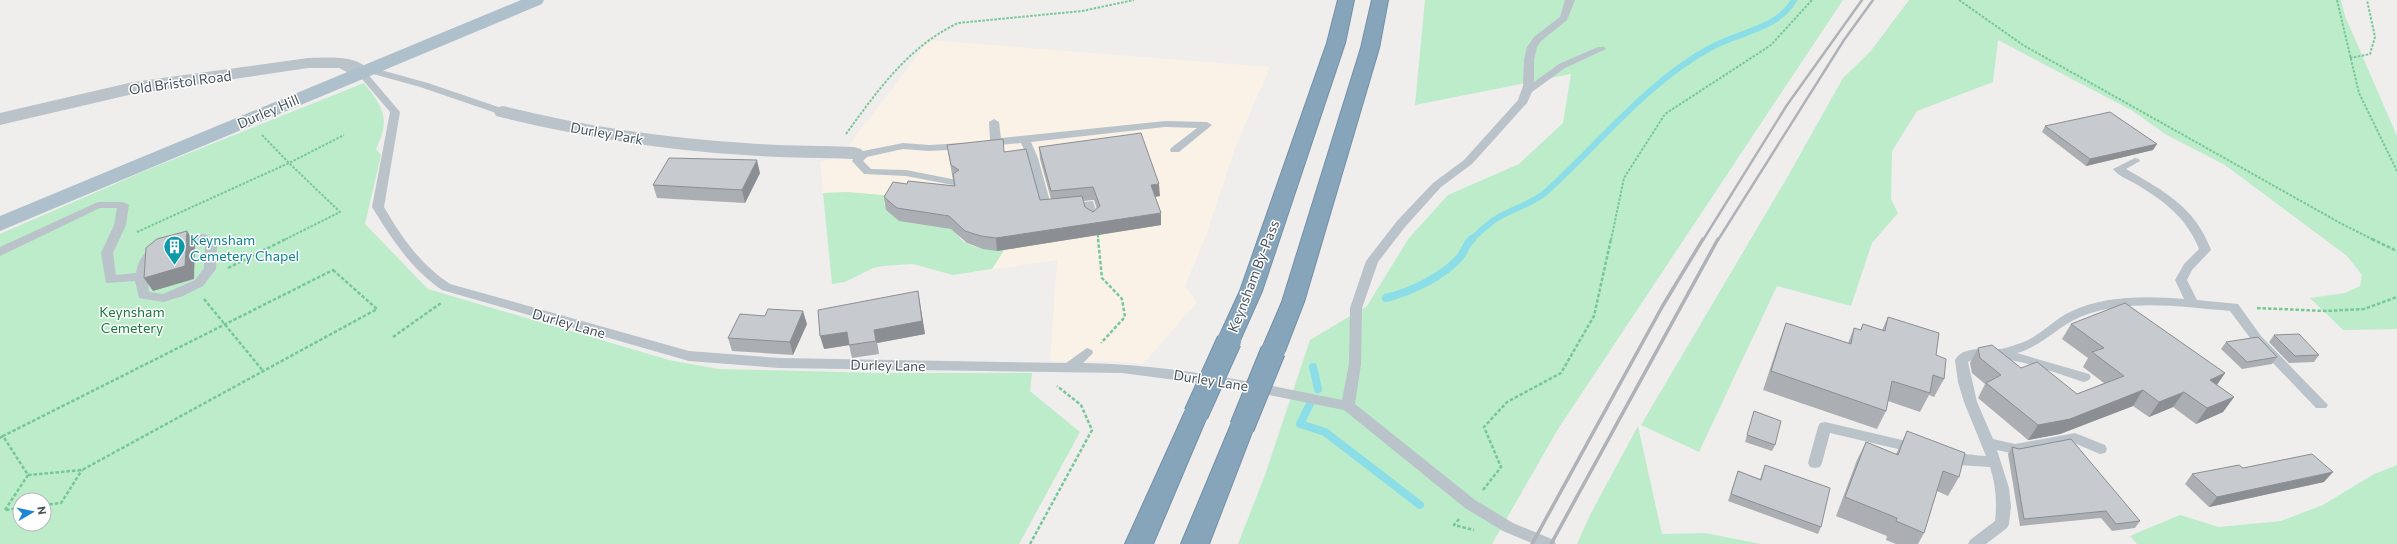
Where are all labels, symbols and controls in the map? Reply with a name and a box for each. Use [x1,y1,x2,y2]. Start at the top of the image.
street label: Old Bristol Road [128,66,232,98]
street label: Durley Hill [234,90,302,132]
street label: Durley Park [569,118,645,148]
street label: Keynsham By-Pass [1224,217,1282,335]
place label: Keynsham Cemetery Chapel [190,231,299,264]
building icon: Keynsham Cemetery Chapel [161,234,187,267]
park label: Keynsham Cemetery [99,303,165,336]
street label: Durley Lane [531,304,607,342]
street label: Durley Lane [850,356,926,374]
street label: Durley Lane [1173,366,1249,394]
north arrow [12,492,52,532]
text: N [35,505,49,515]

